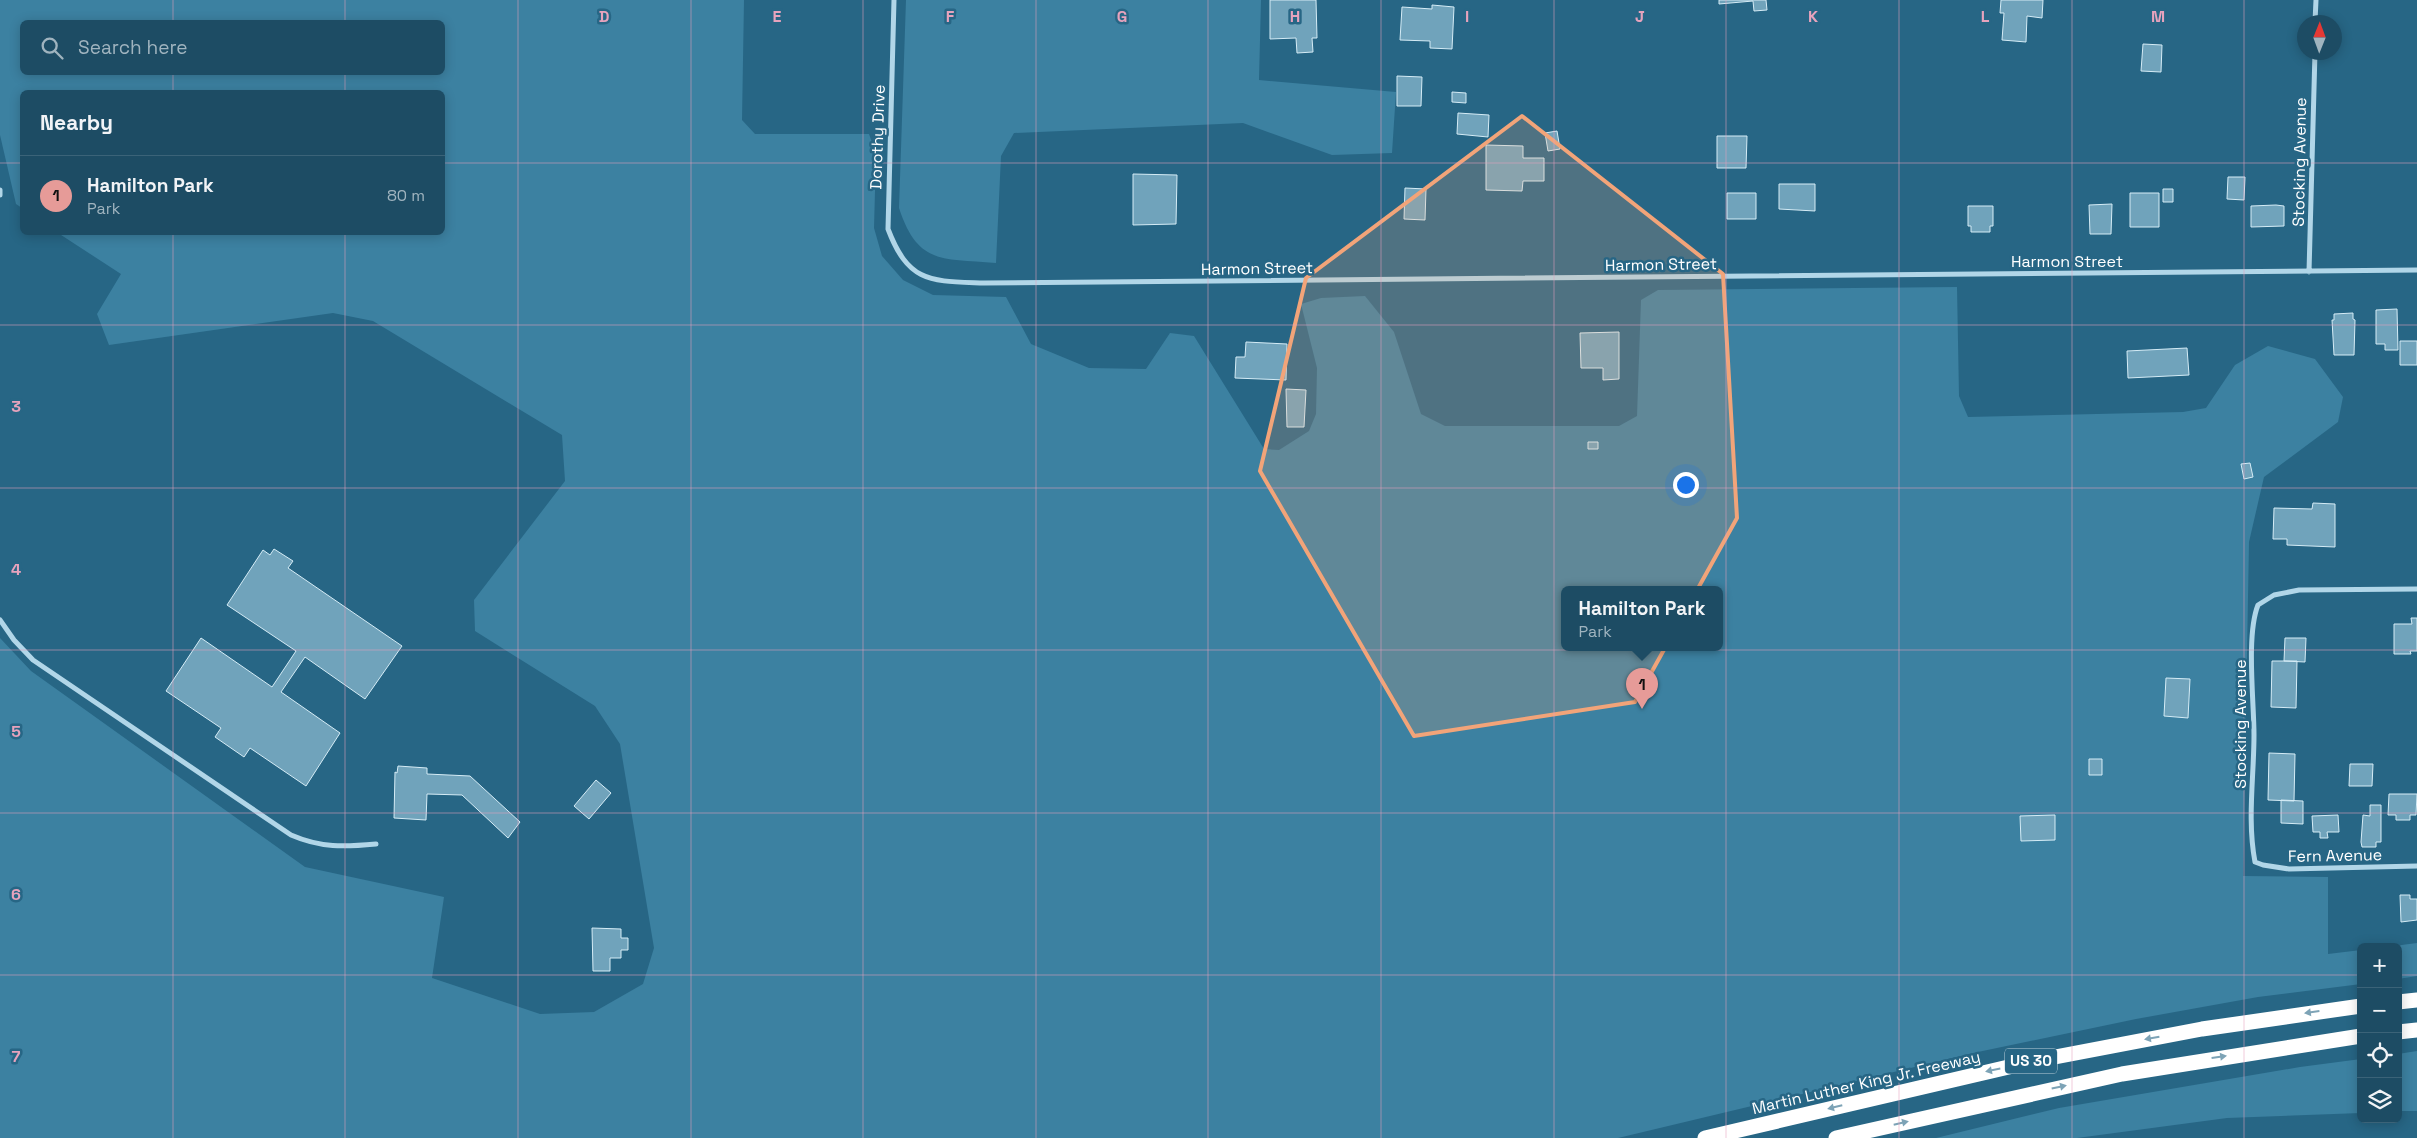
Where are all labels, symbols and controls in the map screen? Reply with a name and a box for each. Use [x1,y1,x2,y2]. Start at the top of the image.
text: D [599,6,609,27]
text: E [773,6,782,27]
text: F [946,6,955,27]
text: G [1117,6,1127,27]
text: H [1290,6,1300,27]
text: I [1465,6,1469,27]
text: J [1635,6,1645,27]
text: K [1808,6,1818,27]
text: L [1981,6,1990,27]
text: M [2151,6,2165,27]
north arrow [2297,15,2342,60]
search box [20,20,445,75]
icon: search [38,34,66,62]
text: Search here [78,35,188,60]
street label: Dorothy Drive [865,84,890,190]
street label: Stocking Avenue [2288,97,2311,227]
text: Nearby [40,109,113,136]
text: Hamilton Park [87,173,214,198]
text: 1 [52,185,60,206]
text: 80 m [387,185,425,206]
text: Park [87,198,120,219]
street label: Harmon Street [2011,251,2123,272]
street label: Harmon Street [1605,253,1717,276]
street label: Harmon Street [1201,257,1313,280]
text: 3 [11,396,21,417]
your location [1673,472,1699,498]
text: 4 [11,559,21,580]
popup [1561,586,1723,651]
text: Hamilton Park [1579,596,1705,621]
text: Park [1579,621,1612,642]
street label: Stocking Avenue [2230,659,2251,789]
pin: 1 [1626,668,1658,709]
text: 5 [11,721,21,742]
street label: Fern Avenue [2288,844,2382,867]
text: 6 [11,884,21,905]
map controls [2357,943,2402,1123]
button: + [2357,943,2402,988]
button: − [2357,988,2402,1033]
one-way arrow [2304,1009,2320,1017]
button: locate [2357,1033,2402,1078]
one-way arrow [2144,1034,2160,1042]
text: 7 [12,1046,21,1067]
street label: Martin Luther King Jr. Freeway [1750,1046,1982,1119]
road number: US 30 [2005,1048,2057,1074]
one-way arrow [2211,1052,2227,1060]
one-way arrow [1985,1066,2000,1074]
button: layers [2357,1078,2402,1123]
one-way arrow [2052,1082,2068,1090]
one-way arrow [1827,1103,1842,1111]
one-way arrow [1893,1119,1908,1127]

